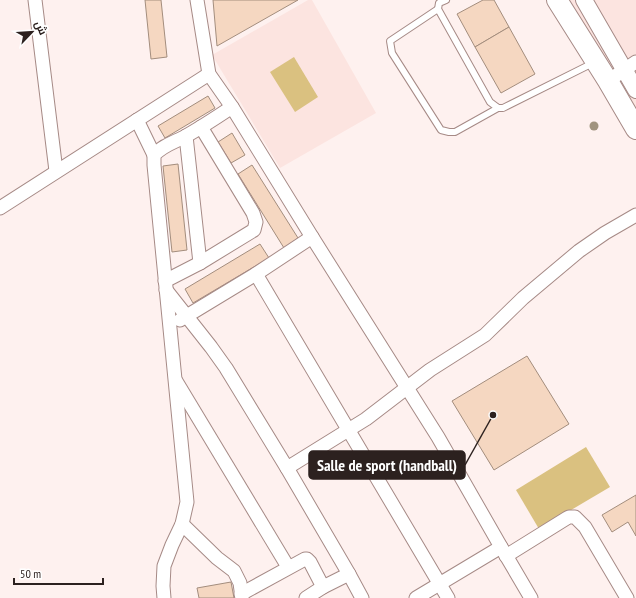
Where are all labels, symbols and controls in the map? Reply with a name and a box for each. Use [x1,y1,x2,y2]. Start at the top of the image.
north arrow [12,12,52,52]
text: ش [32,18,50,37]
callout: Salle de sport (handball) [309,451,465,479]
text: Salle de sport (handball) [317,455,457,475]
scale bar [14,560,103,586]
text: 50 m [20,566,41,581]

